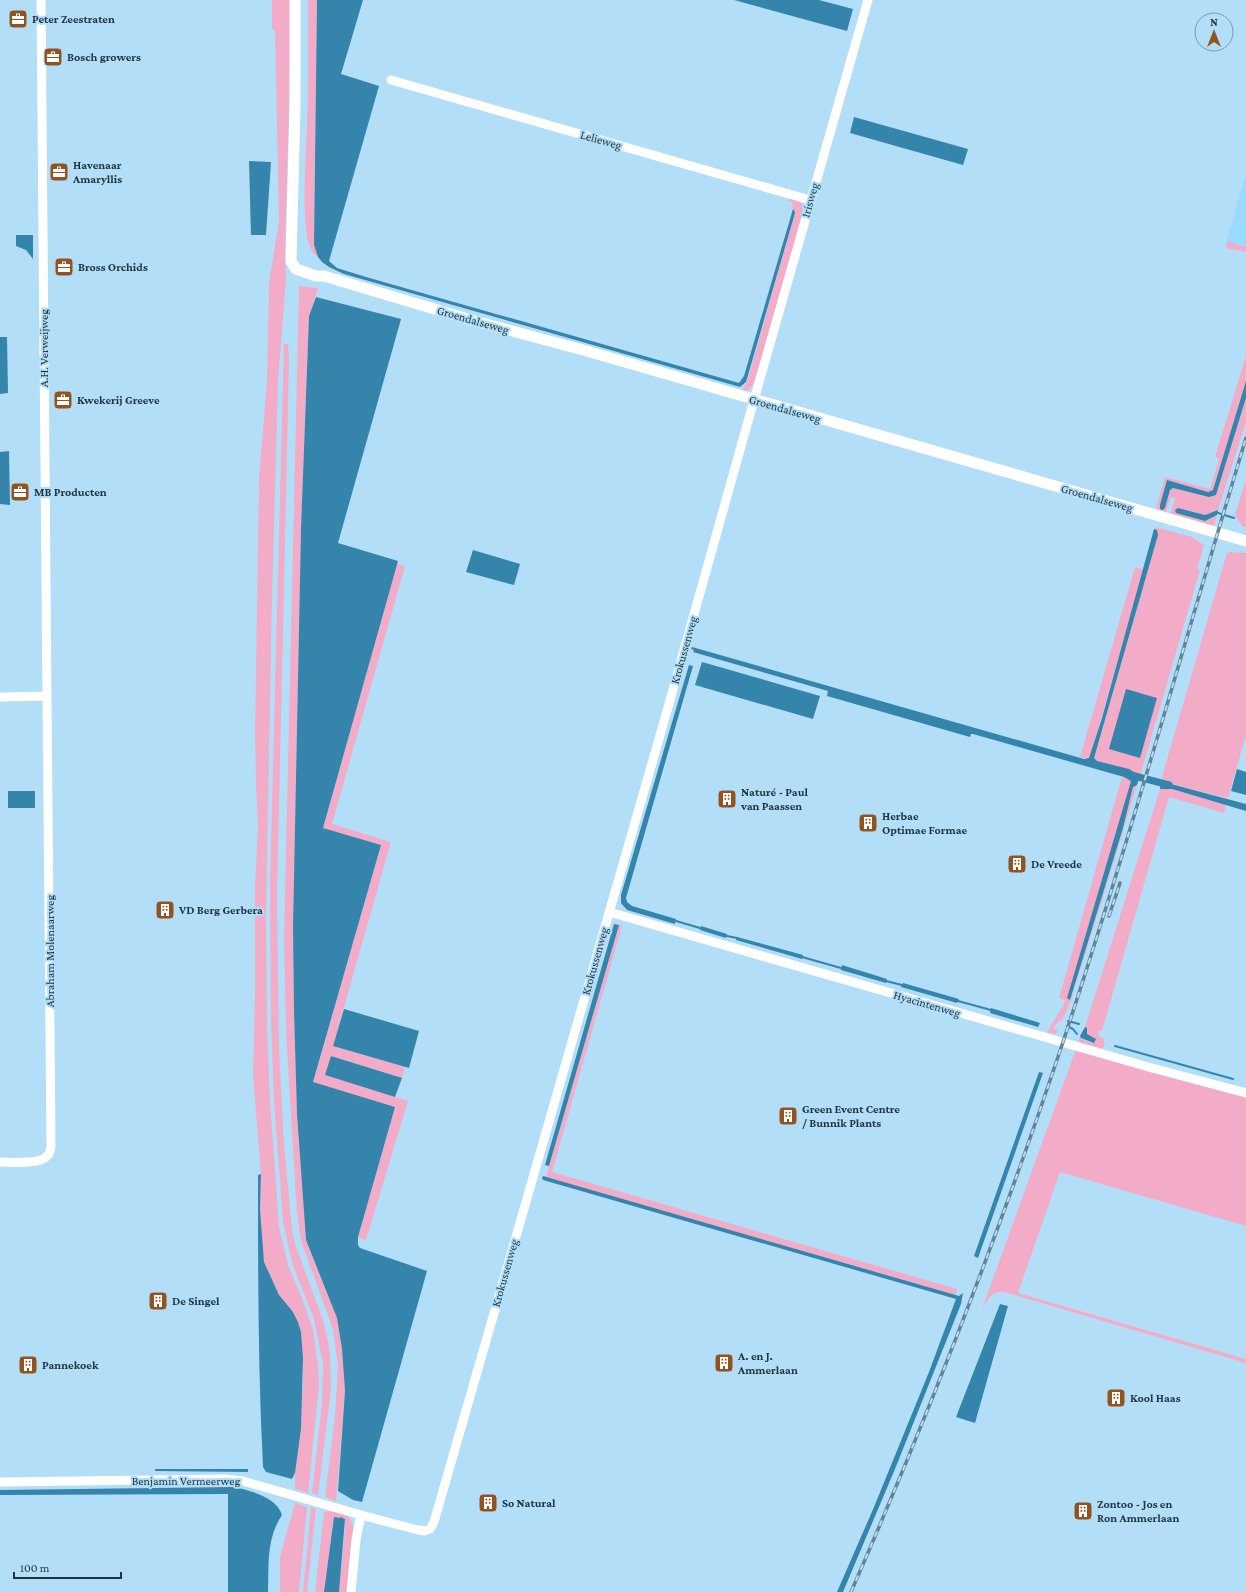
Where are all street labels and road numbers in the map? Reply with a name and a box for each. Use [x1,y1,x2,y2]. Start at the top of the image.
street label: Lelieweg [579,127,624,153]
street label: Irisweg [798,181,822,219]
street label: Groendalseweg [435,303,511,337]
street label: A.H. Verweijweg [37,309,51,387]
street label: Groendalseweg [747,392,823,426]
street label: Groendalseweg [1059,481,1135,515]
street label: Krokussenweg [668,614,700,685]
street label: Abraham Molenaarweg [43,895,57,1007]
street label: Krokussenweg [579,925,611,996]
street label: Hyacintenweg [892,988,962,1020]
street label: Krokussenweg [489,1237,521,1308]
street label: Benjamin Vermeerweg [132,1474,240,1488]

